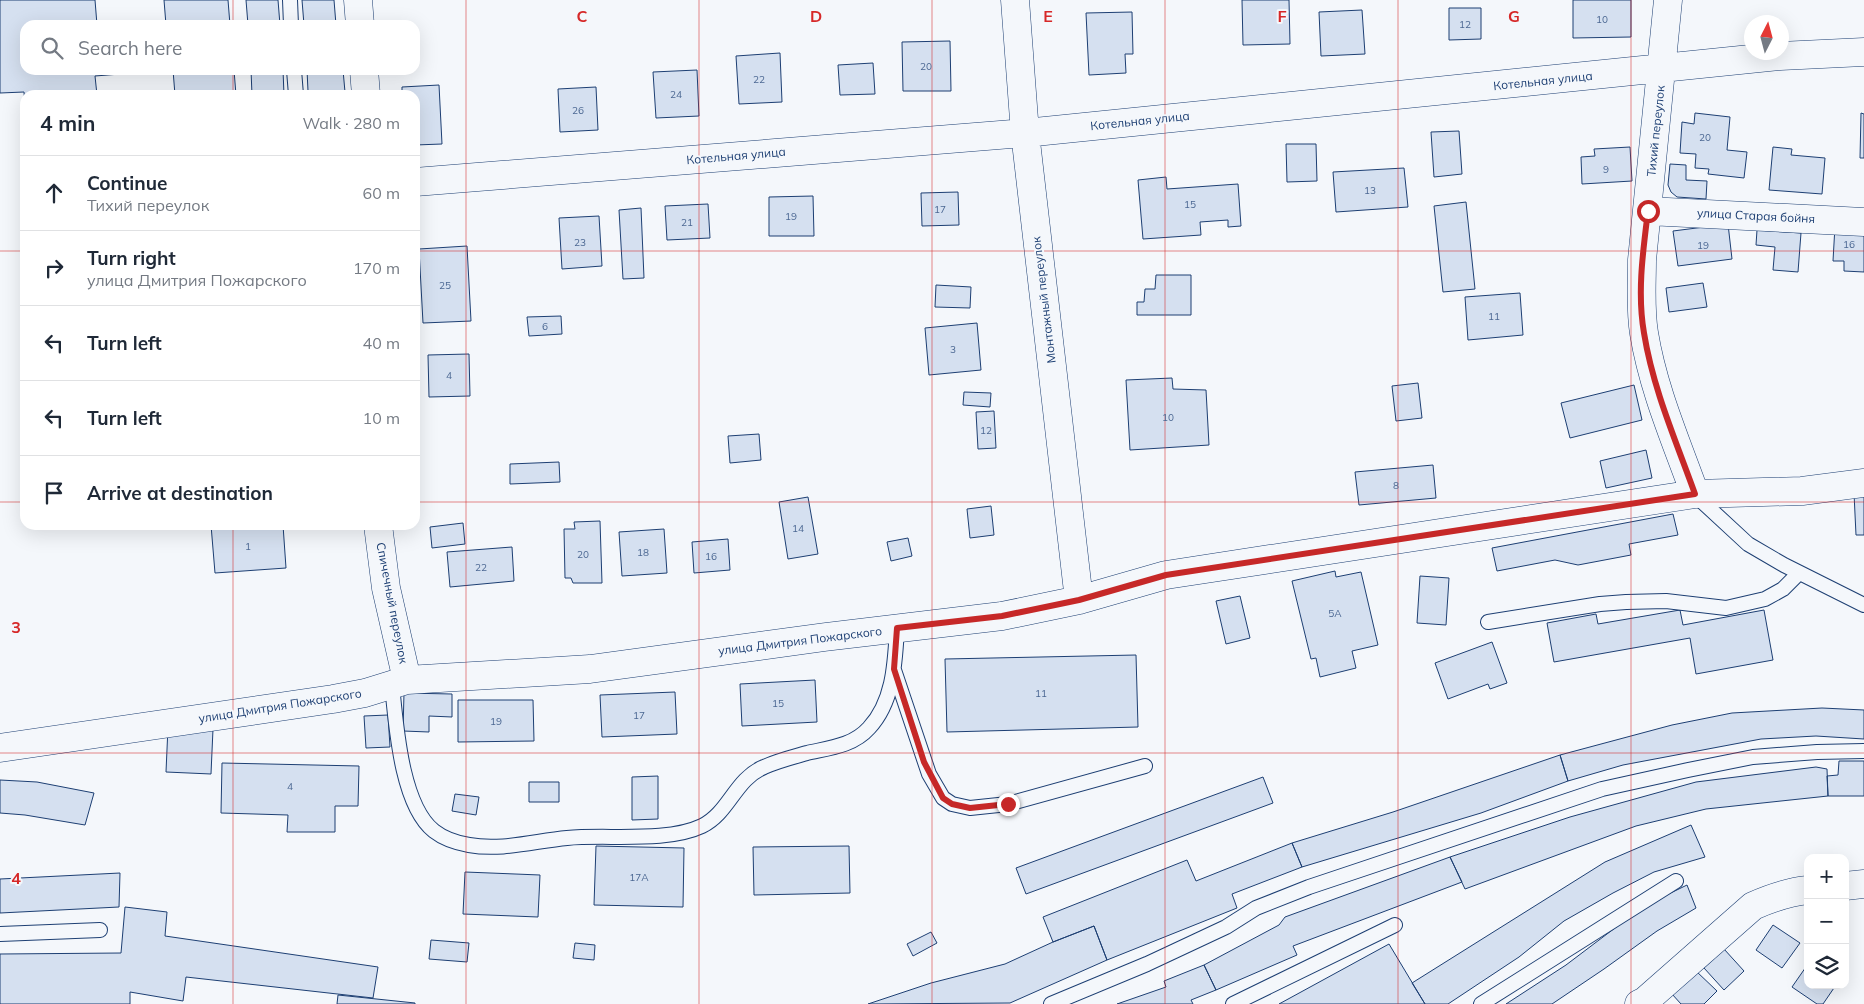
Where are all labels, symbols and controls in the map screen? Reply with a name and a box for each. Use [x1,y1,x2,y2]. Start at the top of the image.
text: C [577,6,588,26]
text: D [810,6,822,26]
text: E [1043,6,1053,26]
text: F [1277,6,1287,26]
text: G [1508,6,1520,26]
house number: 10 [1596,13,1608,26]
north arrow [1744,15,1789,60]
house number: 12 [1459,18,1471,31]
search box [20,20,420,75]
icon: search [38,34,66,62]
text: Search here [78,36,182,60]
house number: 20 [920,60,932,73]
street label: Котельная улица [1493,68,1593,93]
house number: 22 [753,73,765,86]
street label: Тихий переулок [1643,84,1668,177]
house number: 24 [670,88,682,101]
house number: 26 [572,104,584,117]
street label: Котельная улица [1090,108,1190,133]
text: 4 min [40,110,95,136]
text: Walk · 280 m [302,113,400,133]
house number: 20 [1699,131,1711,144]
street label: Котельная улица [686,144,786,167]
house number: 9 [1603,163,1609,176]
text: Continue [87,171,167,195]
icon: ahead [40,179,68,207]
text: 60 m [363,183,400,203]
house number: 13 [1364,184,1376,197]
text: Тихий переулок [87,195,209,215]
house number: 15 [1184,198,1196,211]
route start [1637,200,1660,223]
house number: 17 [934,203,946,216]
street label: улица Старая бойня [1697,205,1815,226]
house number: 19 [785,210,797,223]
house number: 21 [681,216,693,229]
street label: Монтажный переулок [1028,235,1059,364]
house number: 23 [574,236,586,249]
house number: 16 [1843,238,1855,251]
house number: 19 [1697,239,1709,252]
text: Turn right [87,246,176,270]
icon: right [40,254,68,282]
text: 170 m [353,258,400,278]
text: улица Дмитрия Пожарского [87,270,307,290]
house number: 25 [439,279,451,292]
house number: 11 [1488,310,1500,323]
house number: 6 [542,320,548,333]
icon: left [40,329,68,357]
text: Turn left [87,331,162,355]
text: 40 m [363,333,400,353]
house number: 3 [950,343,956,356]
house number: 4 [446,369,452,382]
icon: left [40,404,68,432]
text: Turn left [87,406,162,430]
text: 10 m [363,408,400,428]
house number: 10 [1162,411,1174,424]
house number: 12 [980,424,992,437]
icon: arrive [40,479,68,507]
house number: 8 [1393,479,1399,492]
text: Arrive at destination [87,481,273,505]
house number: 14 [792,522,804,535]
house number: 1 [245,540,251,553]
street label: Спичечный переулок [373,541,412,665]
house number: 18 [637,546,649,559]
house number: 20 [577,548,589,561]
house number: 16 [705,550,717,563]
house number: 22 [475,561,487,574]
house number: 5А [1328,607,1342,620]
text: 3 [11,617,21,637]
street label: улица Дмитрия Пожарского [717,623,883,658]
street label: улица Дмитрия Пожарского [197,685,363,726]
house number: 11 [1035,687,1047,700]
house number: 15 [772,697,784,710]
house number: 17 [633,709,645,722]
house number: 19 [490,715,502,728]
house number: 4 [287,780,293,793]
route end [997,793,1020,816]
map controls [1804,854,1849,989]
button: + [1804,854,1849,899]
text: 4 [11,868,21,888]
house number: 17А [629,871,649,884]
button: − [1804,899,1849,944]
button: layers [1804,944,1849,989]

